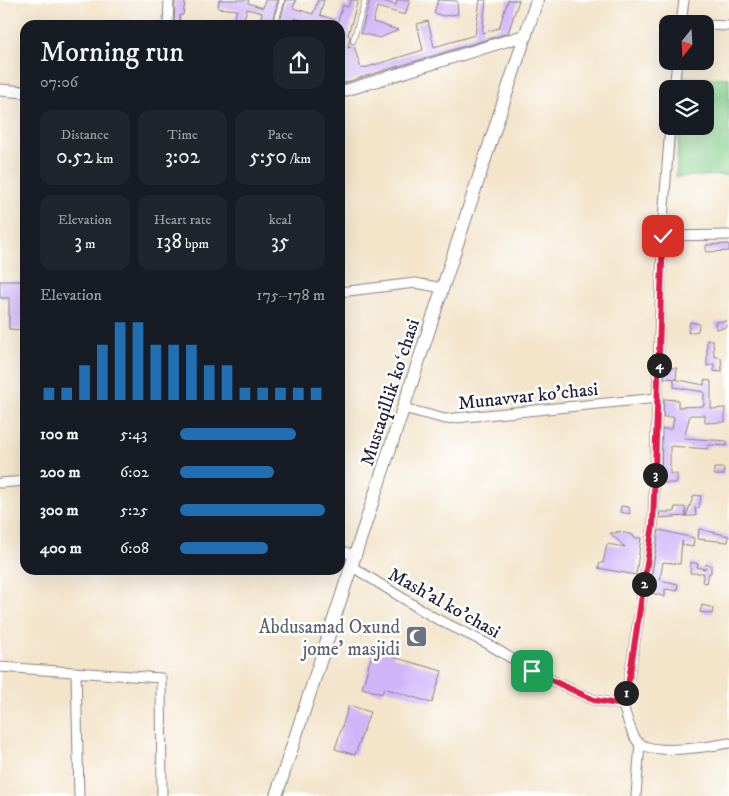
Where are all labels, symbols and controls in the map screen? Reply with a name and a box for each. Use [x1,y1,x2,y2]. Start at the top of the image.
north arrow [659,15,714,70]
map controls [659,15,714,135]
text: Morning run [40,35,184,70]
button: share [273,37,325,89]
text: 07:06 [40,72,78,92]
button: layers [659,80,714,135]
text: Distance [61,126,109,144]
text: Time [167,126,198,144]
text: Pace [267,126,293,144]
text: 0.52 [56,144,93,170]
text: 3:02 [165,144,200,170]
text: 5:50 [249,144,287,170]
text: km [93,150,113,168]
text: /km [287,150,311,168]
text: Elevation [58,211,112,229]
text: Heart rate [154,211,211,229]
text: kcal [269,211,292,229]
pin [642,215,684,257]
icon: check [649,222,677,250]
text: 3 [74,229,82,255]
text: 138 [156,229,182,255]
text: 35 [271,229,289,255]
text: m [82,235,96,253]
text: bpm [182,235,209,253]
text: Elevation [40,285,102,305]
text: 175–178 m [257,285,325,305]
street label: Mustaqillik koʻchasi [356,316,426,469]
pin: 4 [646,352,672,378]
text: 4 [655,356,664,374]
street label: Munavvar ko'chasi [457,378,599,415]
text: 100 m [40,424,79,444]
text: 5:43 [120,424,147,444]
text: 200 m [40,462,81,482]
text: 6:02 [120,462,149,482]
pin: 3 [642,462,668,488]
text: 3 [653,466,658,484]
text: 300 m [40,500,79,520]
text: 5:25 [120,500,148,520]
text: 400 m [40,538,82,558]
text: 6:08 [120,538,149,558]
street label: Mash'al ko'chasi [384,563,504,644]
pin: 2 [632,572,656,596]
text: 2 [641,575,648,593]
place label: Abdusamad Oxund jome' masjidi [259,616,401,661]
mosque icon: Abdusamad Oxund jome' masjidi [404,625,428,649]
pin [511,650,553,692]
icon: arrive [518,657,546,685]
pin: 1 [614,680,638,706]
text: 1 [624,684,629,702]

